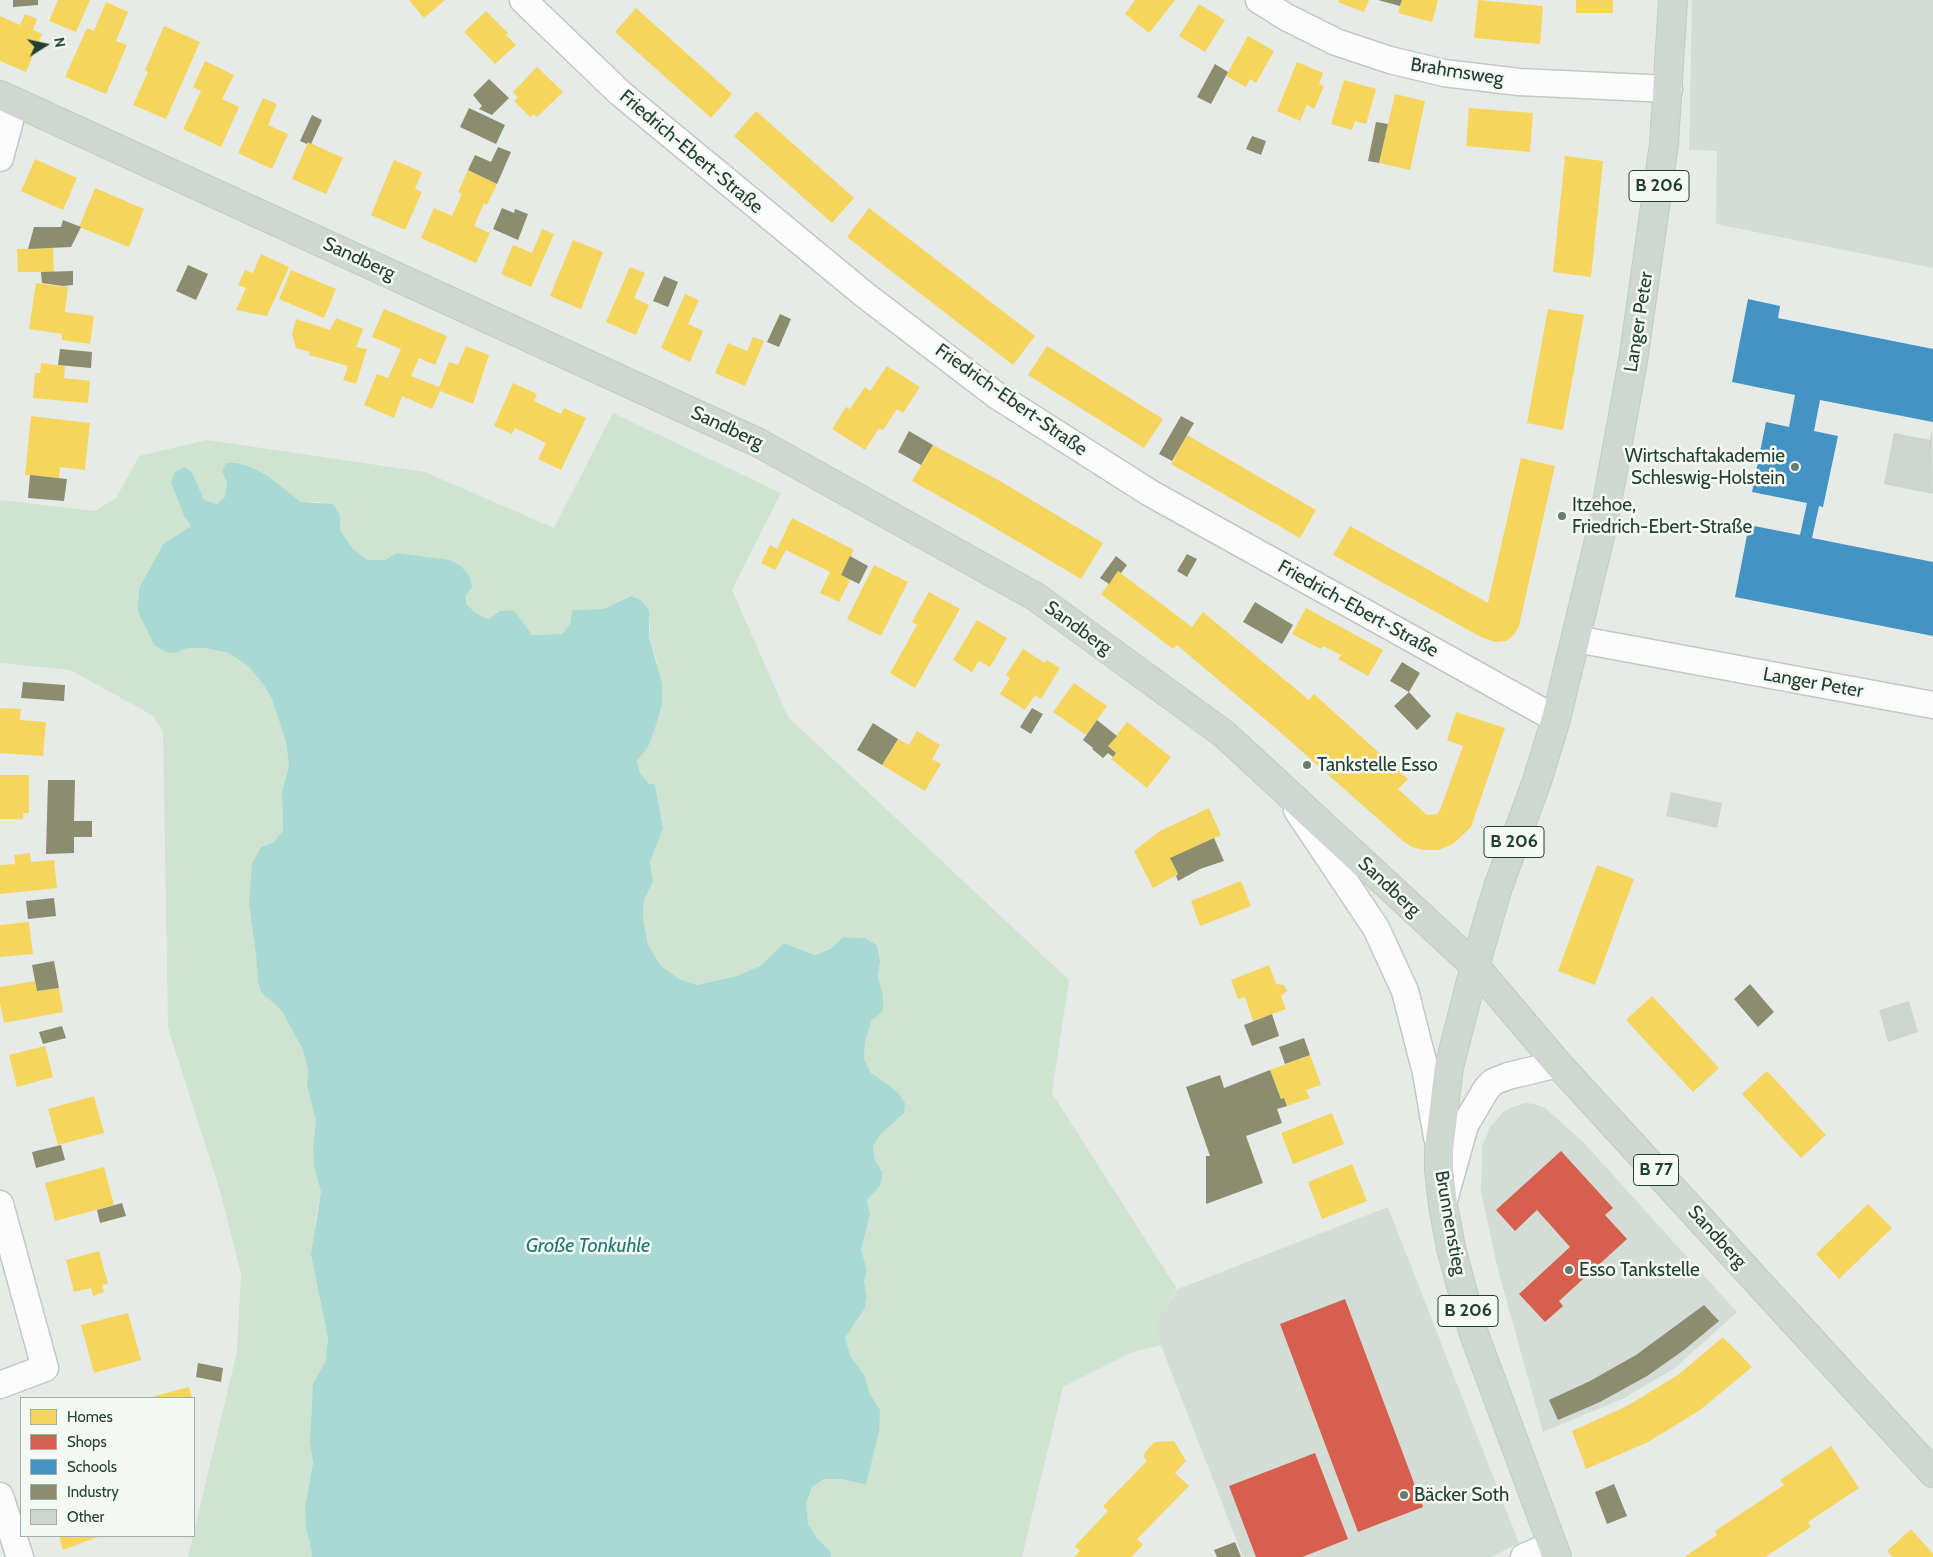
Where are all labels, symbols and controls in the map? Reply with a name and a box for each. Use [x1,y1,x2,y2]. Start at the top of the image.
north arrow [20,20,70,70]
text: N [50,36,69,49]
street label: Brahmsweg [1409,53,1505,91]
street label: Friedrich-Ebert-Straße [615,85,767,219]
road number: B 206 [1629,170,1689,202]
street label: Sandberg [319,232,399,286]
street label: Langer Peter [1620,270,1658,374]
street label: Friedrich-Ebert-Straße [931,339,1091,461]
street label: Sandberg [687,401,767,455]
place label: Wirtschaftakademie Schleswig-Holstein [1625,445,1785,489]
marker: Wirtschaftakademie Schleswig-Holstein [1789,461,1801,473]
place label: Itzehoe, Friedrich-Ebert-Straße [1572,494,1752,538]
marker: Itzehoe, Friedrich-Ebert-Straße [1556,510,1568,522]
street label: Friedrich-Ebert-Straße [1274,555,1442,663]
street label: Sandberg [1040,596,1116,660]
street label: Langer Peter [1761,663,1865,703]
place label: Tankstelle Esso [1317,754,1438,776]
marker: Tankstelle Esso [1301,759,1313,771]
road number: B 206 [1484,826,1544,858]
street label: Sandberg [1353,852,1425,922]
road number: B 77 [1634,1154,1678,1186]
street label: Brunnenstieg [1430,1169,1470,1277]
street label: Sandberg [1683,1201,1751,1273]
water label: Große Tonkuhle [526,1234,650,1258]
place label: Esso Tankstelle [1579,1259,1700,1281]
marker: Esso Tankstelle [1563,1264,1575,1276]
road number: B 206 [1438,1295,1498,1326]
legend [20,1397,195,1537]
text: Homes [67,1408,113,1426]
text: Shops [67,1433,107,1451]
text: Schools [67,1458,117,1476]
text: Industry [67,1483,119,1501]
place label: Bäcker Soth [1414,1484,1509,1506]
marker: Bäcker Soth [1398,1489,1410,1501]
text: Other [67,1508,104,1526]

